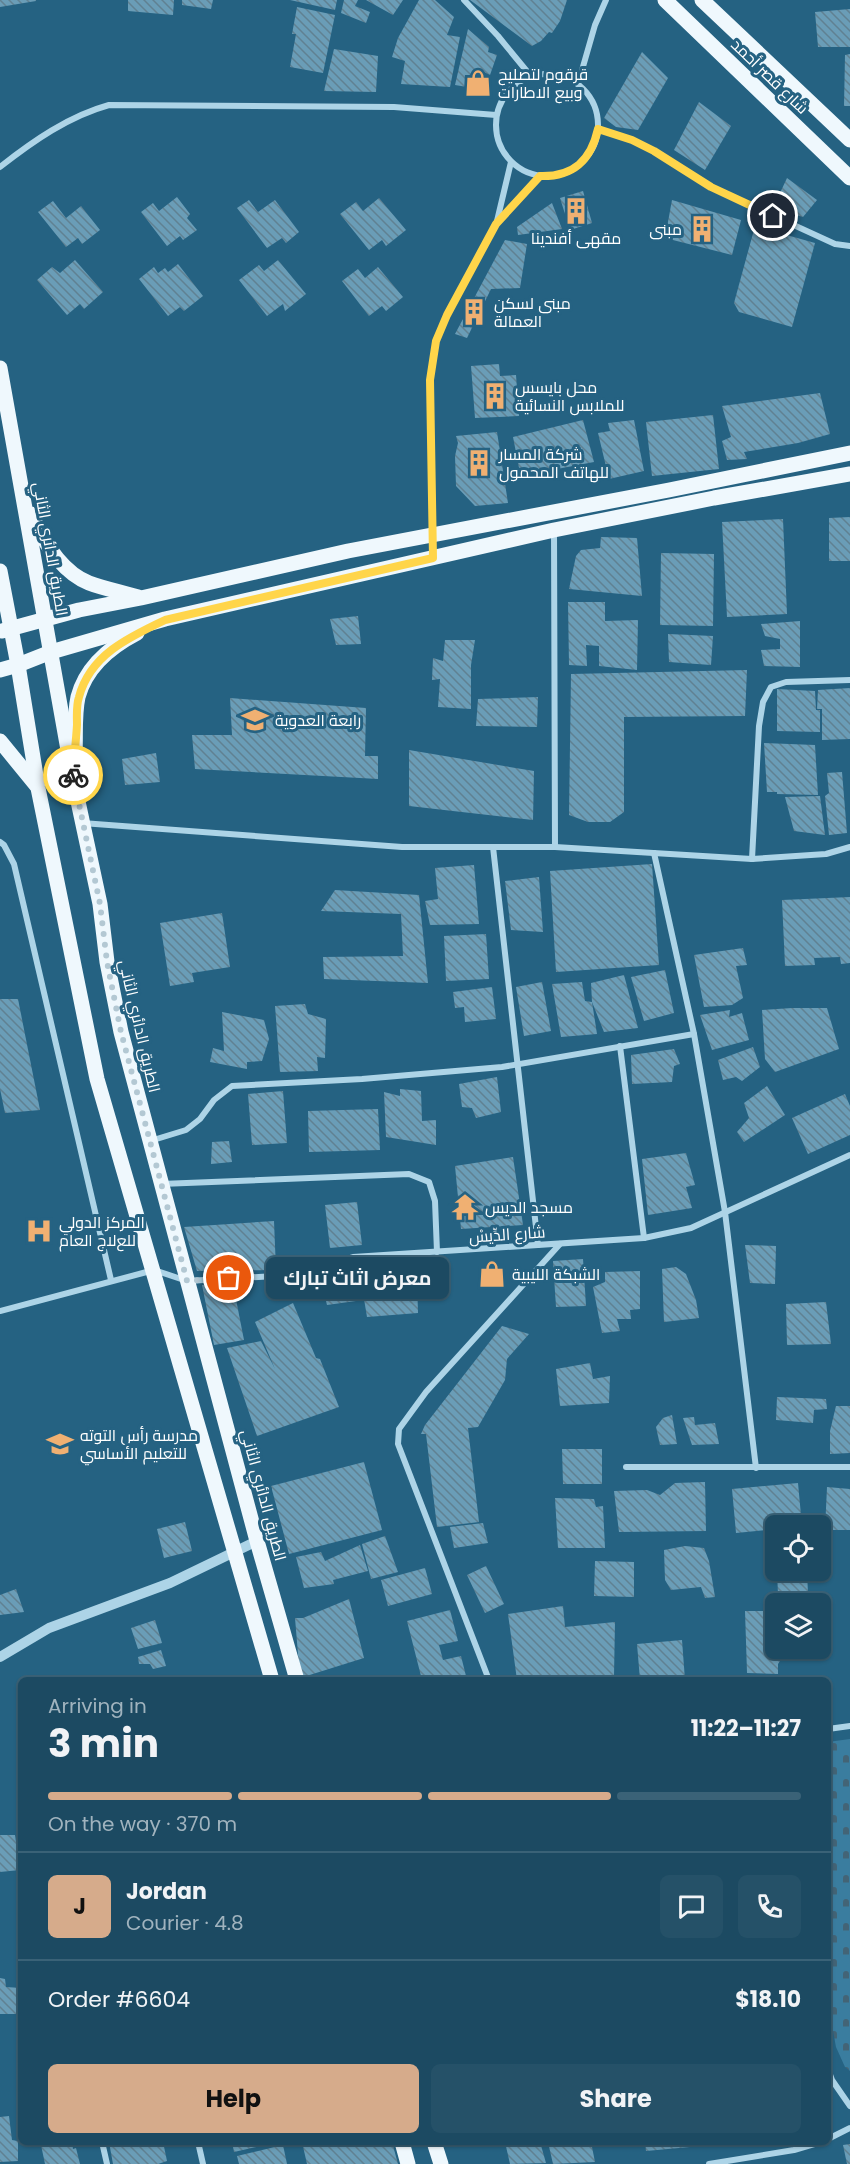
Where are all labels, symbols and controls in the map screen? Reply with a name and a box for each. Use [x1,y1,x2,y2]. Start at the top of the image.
street label: شارع قصر أحمد [726,33,814,119]
place label: قرقوم لتصليح وبيع الاطارات [498,63,588,104]
shop icon: قرقوم لتصليح وبيع الاطارات [463,68,493,98]
pin [747,190,798,241]
building icon: مقهى أفندينا [561,196,591,226]
icon: home [756,199,789,232]
building icon: مبنى [687,214,717,244]
place label: مبنى [649,218,682,241]
place label: مقهى أفندينا [531,227,621,250]
place label: مبنى لسكن العمالة [494,292,571,333]
building icon: مبنى لسكن العمالة [459,297,489,327]
place label: محل بايسس للملابس النسائية [515,376,624,417]
building icon: محل بايسس للملابس النسائية [480,381,510,411]
place label: شركة المسار للهاتف المحمول [498,443,609,484]
building icon: شركة المسار للهاتف المحمول [464,448,494,478]
street label: الطريق الدائري الثاني [25,480,74,618]
school or university icon: رابعة العدوية [240,705,270,735]
place label: رابعة العدوية [275,709,361,732]
courier [43,745,103,805]
icon: bike [57,759,90,792]
street label: الطريق الدائري الثاني [111,958,166,1095]
temple icon: مسجد الديس [450,1192,480,1222]
place label: مسجد الديس [485,1196,573,1219]
place label: المركز الدولي للعﻻج العام [59,1211,145,1252]
hospital icon: المركز الدولي للعﻻج العام [24,1216,54,1246]
street label: شارع الدِّيسْ [468,1220,546,1249]
pin [203,1252,254,1303]
callout: معرض اثاث تبارك [265,1257,448,1299]
shop icon: الشبكة الليبية [477,1259,507,1289]
icon: bag [212,1261,245,1294]
place label: الشبكة الليبية [512,1263,600,1286]
text: معرض اثاث تبارك [283,1264,432,1292]
place label: مدرسة رأس التوته للتعليم الأساسي [80,1424,198,1466]
street label: الطريق الدائري الثاني [233,1427,292,1564]
school or university icon: مدرسة رأس التوته للتعليم الأساسي [45,1429,75,1459]
map controls [765,1515,831,1659]
button: locate [765,1515,831,1581]
button: layers [765,1593,831,1659]
text: Arriving in [48,1692,147,1720]
text: 11:22–11:27 [691,1713,801,1744]
text: 3 min [48,1716,159,1771]
text: On the way · 370 m [48,1810,237,1838]
button: chat [660,1875,723,1938]
button: phone [738,1875,801,1938]
text: Jordan [126,1876,207,1907]
text: J [73,1891,86,1922]
text: Courier · 4.8 [126,1909,244,1937]
text: Order #6604 [48,1984,190,2015]
text: $18.10 [735,1984,801,2015]
button: Help [48,2064,419,2133]
button: Share [431,2064,801,2133]

